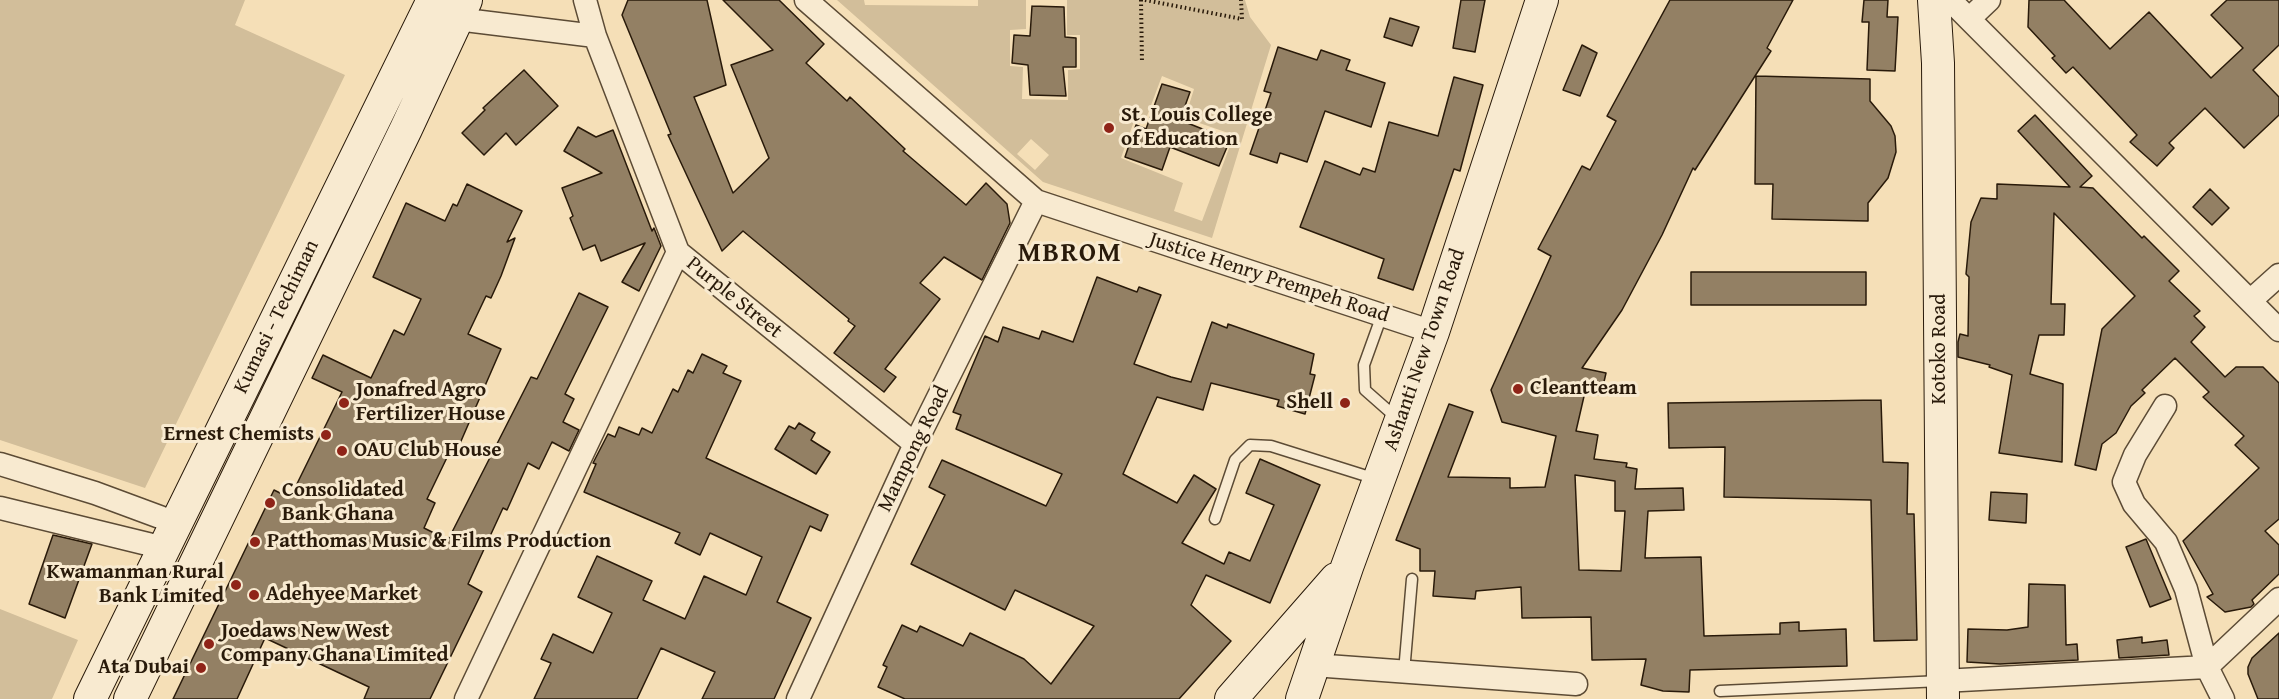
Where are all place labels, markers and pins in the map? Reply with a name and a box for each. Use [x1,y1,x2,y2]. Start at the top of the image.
place label: St. Louis College of Education [1121,103,1273,153]
marker: St. Louis College of Education [1102,121,1116,135]
place label: Cleantteam [1530,376,1637,402]
place label: Jonafred Agro Fertilizer House [356,378,505,428]
marker: Cleantteam [1511,382,1525,396]
place label: Shell [1286,390,1333,416]
marker: Jonafred Agro Fertilizer House [337,396,351,410]
marker: Shell [1338,396,1352,410]
place label: Ernest Chemists [164,422,314,448]
marker: Ernest Chemists [319,428,333,442]
place label: OAU Club House [354,438,502,464]
marker: OAU Club House [335,444,349,458]
place label: Consolidated Bank Ghana [282,478,404,528]
marker: Consolidated Bank Ghana [263,496,277,510]
place label: Patthomas Music & Films Production [267,529,611,555]
marker: Patthomas Music & Films Production [248,535,262,549]
place label: Kwamanman Rural Bank Limited [46,560,224,610]
marker: Kwamanman Rural Bank Limited [229,578,243,592]
place label: Adehyee Market [266,582,418,608]
marker: Adehyee Market [247,588,261,602]
place label: Joedaws New West Company Ghana Limited [221,619,449,669]
marker: Joedaws New West Company Ghana Limited [202,637,216,651]
place label: Ata Dubai [98,655,189,681]
marker: Ata Dubai [194,661,208,675]

